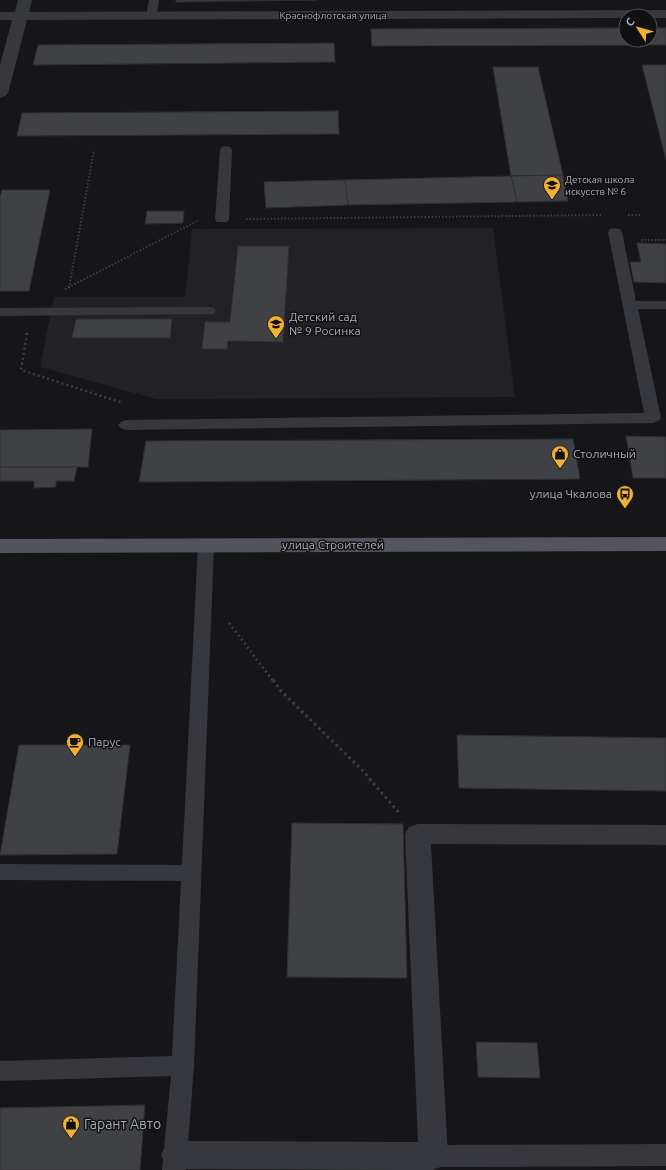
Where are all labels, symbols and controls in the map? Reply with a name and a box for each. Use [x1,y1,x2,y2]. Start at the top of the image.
north arrow [618,8,658,48]
street label: Краснофлотская улица [279,10,387,21]
text: С [623,16,637,28]
place label: Детская школа искусств № 6 [565,174,634,197]
school or university icon: Детская школа искусств № 6 [542,175,562,200]
place label: Детский сад № 9 Росинка [289,310,361,337]
school or university icon: Детский сад № 9 Росинка [266,314,286,339]
shop icon: Столичный [550,444,570,469]
place label: Столичный [573,447,636,460]
bus stop icon: улица Чкалова [615,484,635,509]
place label: улица Чкалова [530,487,612,500]
street label: улица Строителей [282,538,384,551]
cafe icon: Парус [65,732,85,757]
place label: Парус [88,735,121,748]
shop icon: Гарант Авто [61,1114,81,1139]
place label: Гарант Авто [84,1116,161,1132]

